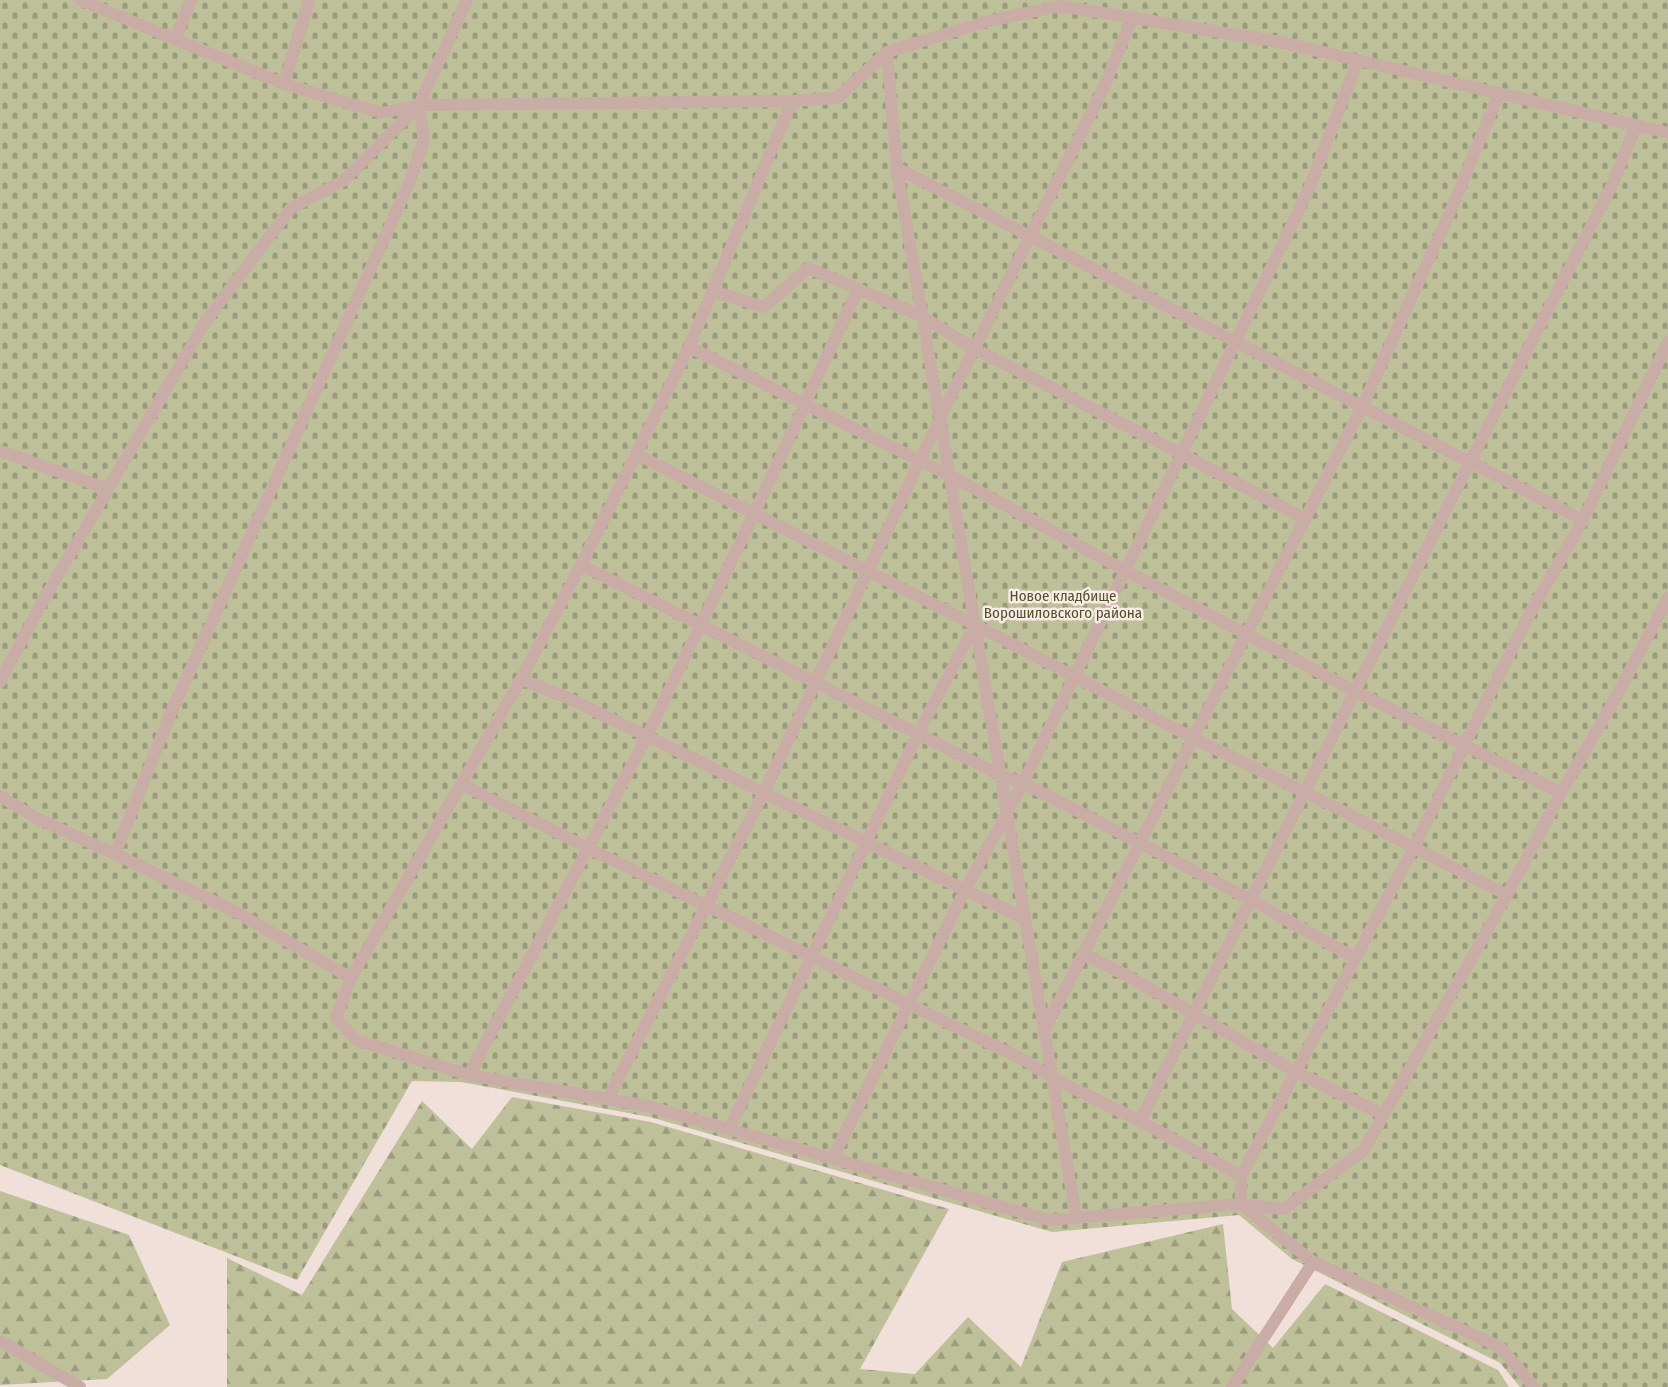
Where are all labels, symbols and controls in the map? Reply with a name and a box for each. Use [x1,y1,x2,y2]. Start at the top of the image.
park label: Новое кладбище Ворошиловского района [984,587,1142,622]

